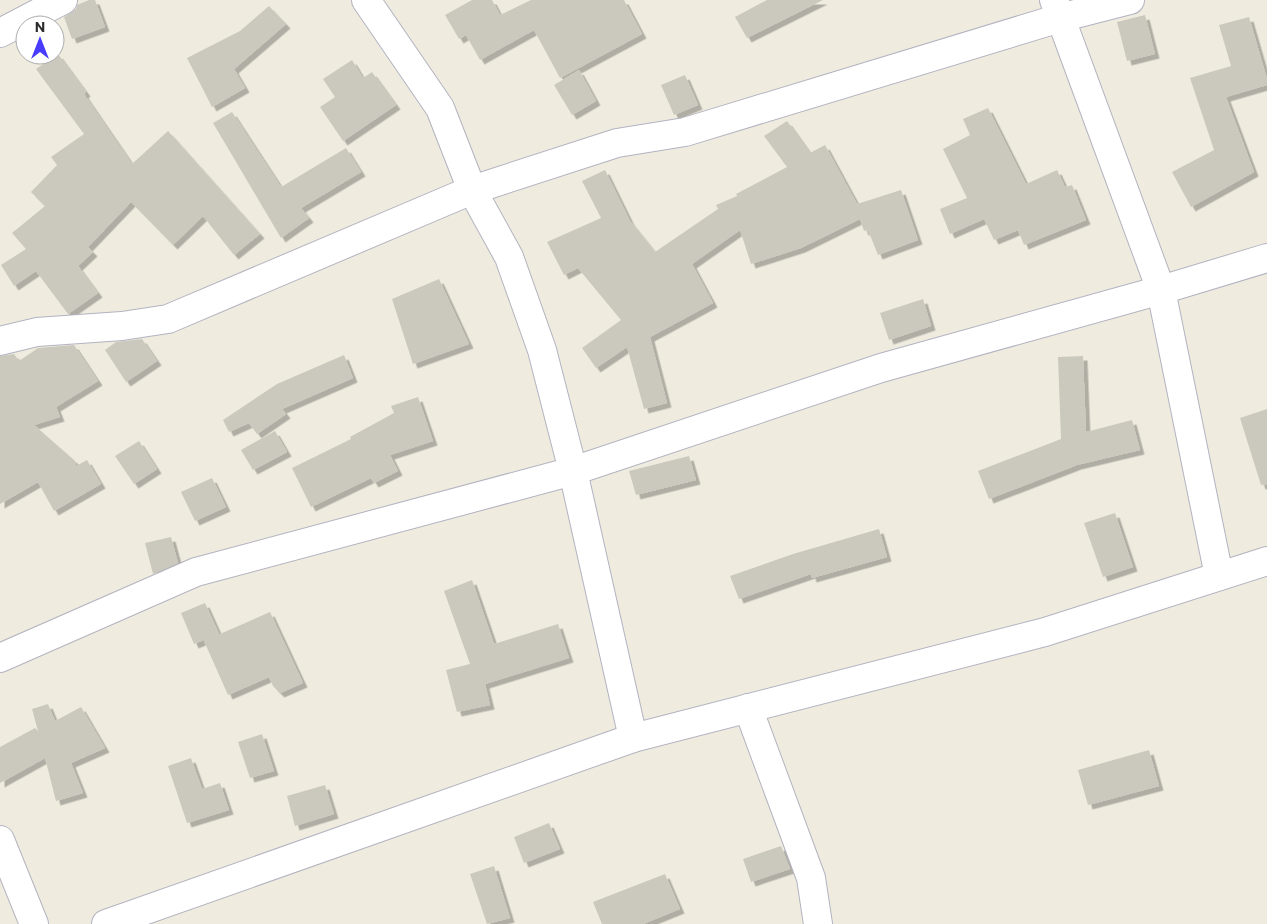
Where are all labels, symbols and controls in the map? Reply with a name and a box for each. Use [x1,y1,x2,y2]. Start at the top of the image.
north arrow [15,15,65,65]
text: N [35,18,45,35]

